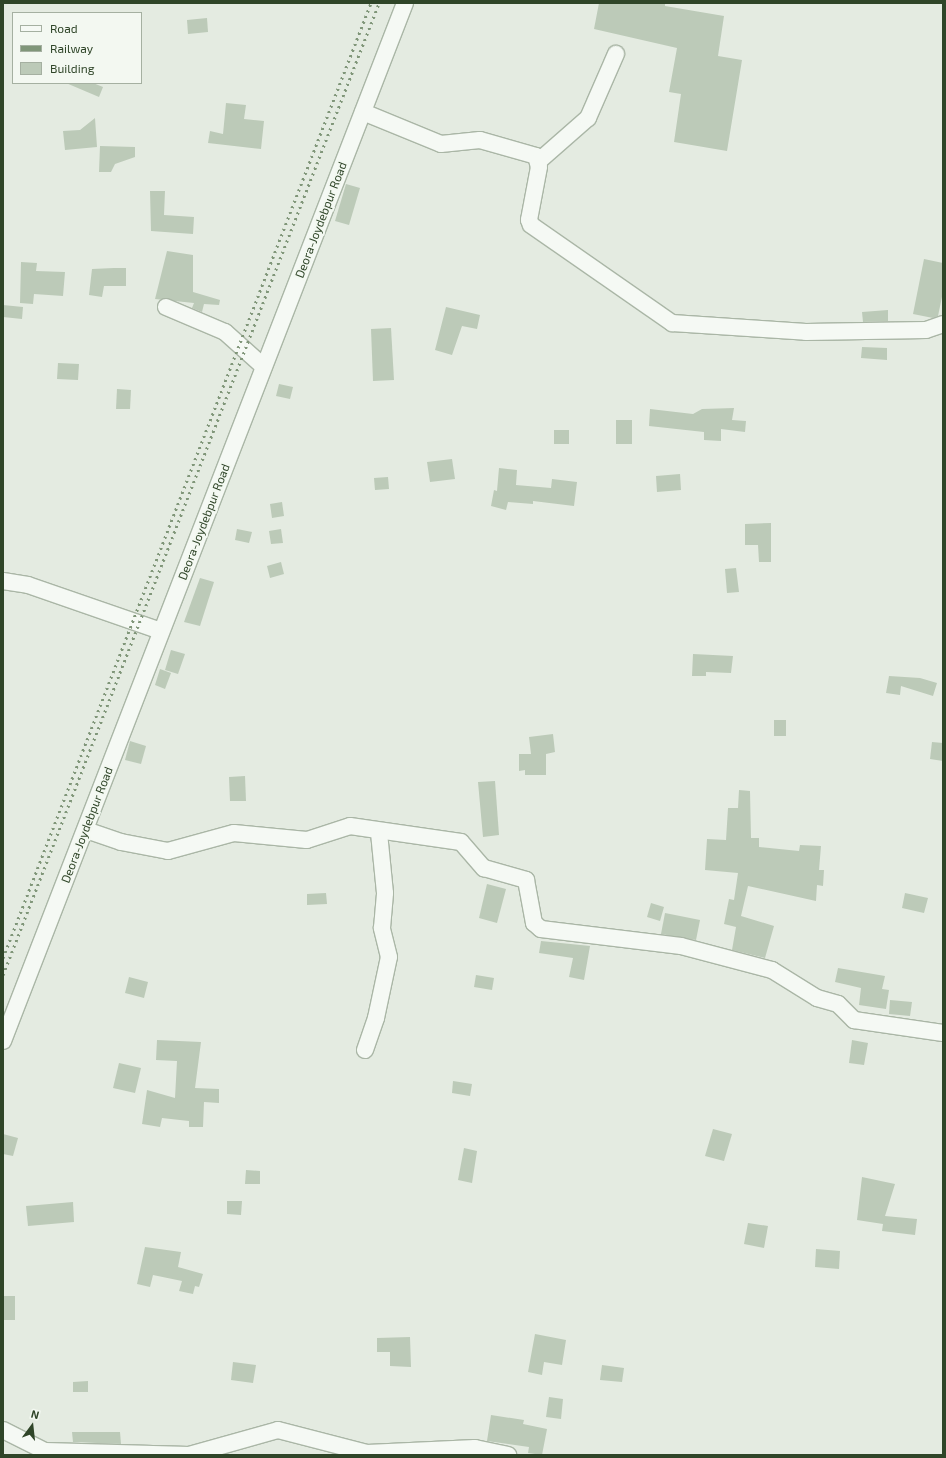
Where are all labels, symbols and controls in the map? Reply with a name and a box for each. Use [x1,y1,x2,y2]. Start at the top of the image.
legend [12,12,142,84]
text: Road [50,21,78,35]
text: Railway [50,41,93,55]
text: Building [50,61,94,75]
street label: Deora-Joydebpur Road [292,160,350,280]
street label: Deora-Joydebpur Road [175,462,233,582]
street label: Deora-Joydebpur Road [58,765,116,885]
north arrow [12,1406,52,1446]
text: N [30,1407,41,1421]

